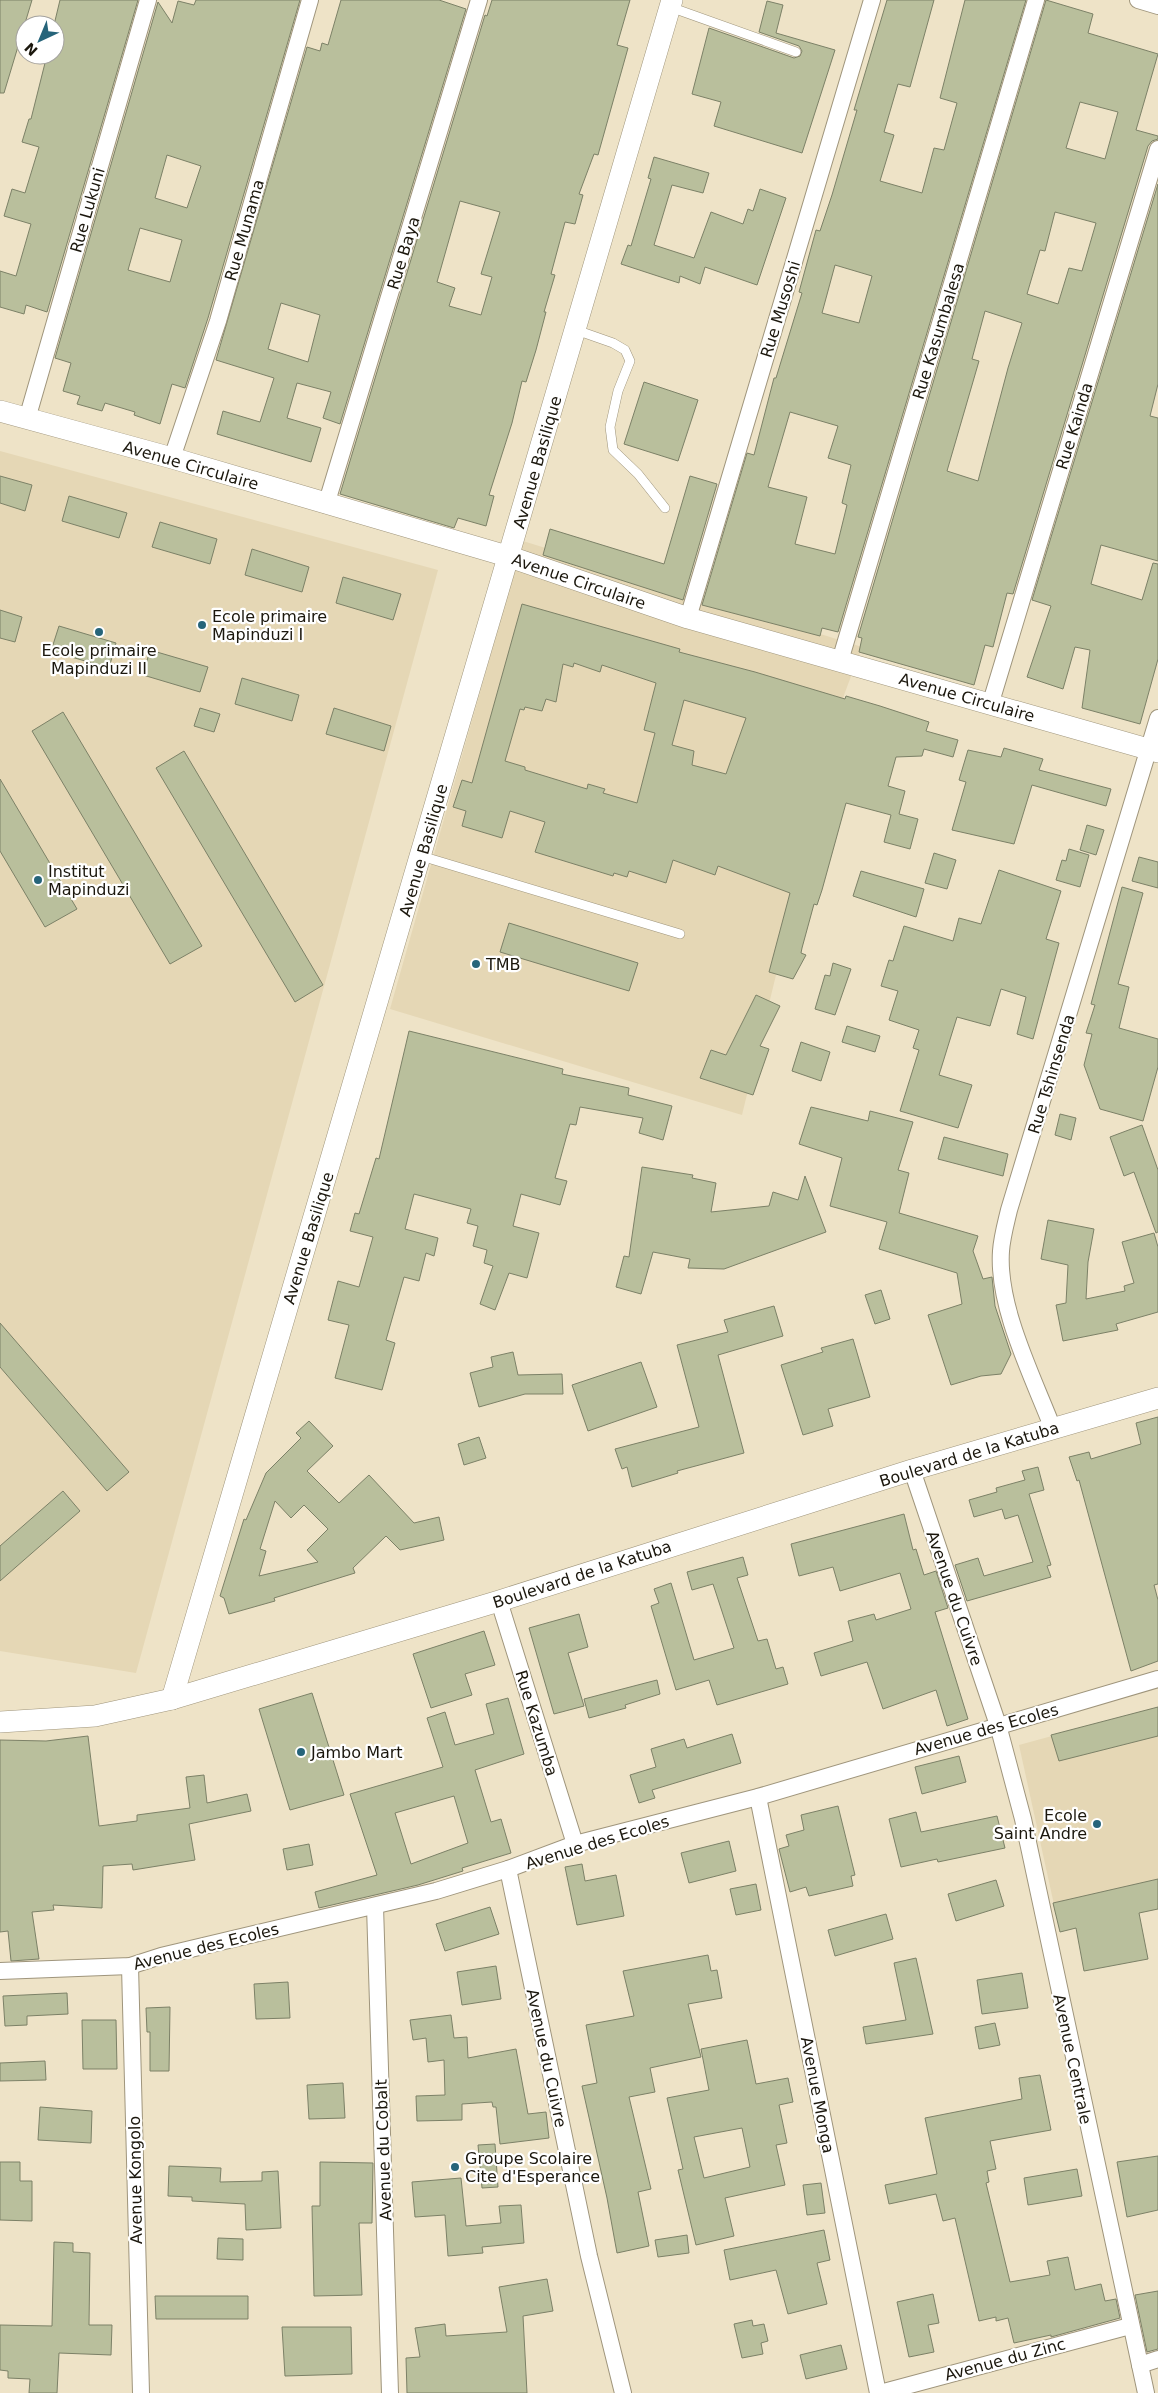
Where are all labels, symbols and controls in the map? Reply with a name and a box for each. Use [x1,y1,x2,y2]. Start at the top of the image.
north arrow [15,15,65,65]
text: N [21,40,41,59]
street label: Rue Lukuni [66,165,109,255]
street label: Rue Munama [221,177,268,283]
street label: Rue Baya [383,214,424,292]
street label: Rue Musoshi [757,258,804,360]
street label: Rue Kasumbalesa [909,261,968,402]
street label: Rue Kainda [1052,380,1097,472]
street label: Avenue Basilique [509,394,566,531]
street label: Avenue Circulaire [121,437,261,494]
street label: Avenue Circulaire [510,550,648,613]
place label: Ecole primaire Mapinduzi I [212,607,327,644]
marker: Ecole primaire Mapinduzi I [196,619,208,631]
marker: Ecole primaire Mapinduzi II [93,626,105,638]
place label: Ecole primaire Mapinduzi II [41,641,157,678]
street label: Avenue Circulaire [897,669,1037,726]
street label: Avenue Basilique [395,782,452,919]
place label: Institut Mapinduzi [48,862,130,899]
marker: Institut Mapinduzi [32,874,44,886]
place label: TMB [485,955,521,974]
marker: TMB [470,958,482,970]
street label: Rue Tshinsenda [1024,1012,1079,1136]
street label: Avenue Basilique [279,1170,338,1306]
street label: Boulevard de la Katuba [877,1418,1061,1491]
street label: Avenue du Cuivre [923,1528,986,1668]
street label: Boulevard de la Katuba [490,1537,674,1612]
street label: Rue Kazumba [511,1668,562,1778]
street label: Avenue des Ecoles [912,1700,1061,1759]
place label: Jambo Mart [310,1743,403,1762]
marker: Jambo Mart [295,1746,307,1758]
place label: Ecole Saint Andre [994,1806,1087,1843]
street label: Avenue des Ecoles [523,1812,671,1873]
marker: Ecole Saint Andre [1091,1818,1103,1830]
street label: Avenue des Ecoles [131,1919,281,1974]
street label: Avenue du Cuivre [523,1987,570,2129]
street label: Avenue Centrale [1049,1992,1096,2126]
street label: Avenue Monga [797,2035,838,2155]
street label: Avenue du Cobalt [372,2079,395,2221]
street label: Avenue Kongolo [125,2116,146,2244]
place label: Groupe Scolaire Cite d'Esperance [465,2149,600,2186]
marker: Groupe Scolaire Cite d'Esperance [449,2161,461,2173]
street label: Avenue du Zinc [943,2334,1068,2385]

